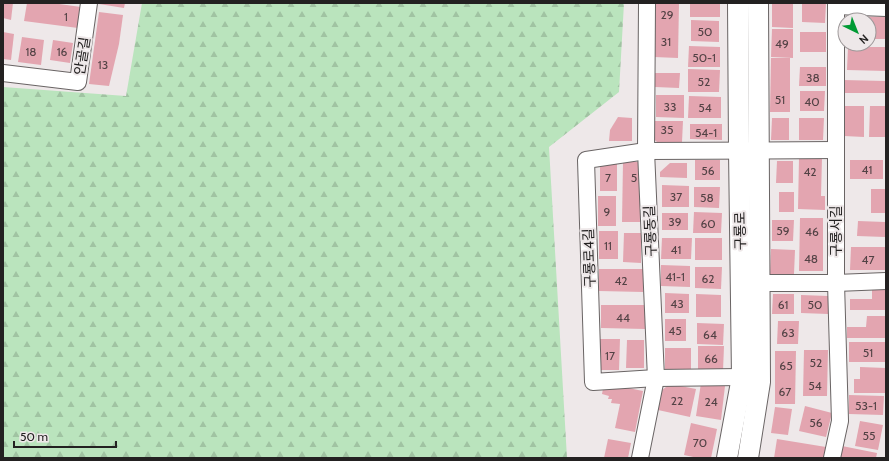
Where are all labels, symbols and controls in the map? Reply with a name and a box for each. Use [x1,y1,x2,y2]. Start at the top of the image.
house number: 29 [660,7,674,22]
house number: 1 [64,9,68,24]
north arrow [837,12,877,52]
house number: 50 [698,24,712,39]
text: N [856,32,871,47]
house number: 31 [661,34,671,49]
street label: 안골길 [70,36,94,76]
house number: 49 [775,36,789,51]
house number: 18 [25,44,37,59]
house number: 16 [57,44,68,59]
house number: 50-1 [692,50,716,65]
house number: 13 [98,57,108,72]
house number: 38 [806,70,820,85]
house number: 52 [698,74,710,89]
house number: 51 [775,92,785,107]
house number: 40 [804,94,820,109]
house number: 33 [664,99,676,114]
house number: 54 [698,100,712,115]
house number: 35 [661,122,673,137]
house number: 54-1 [695,125,717,140]
house number: 41 [862,162,872,177]
house number: 56 [701,163,715,178]
house number: 42 [803,164,817,179]
house number: 7 [605,170,611,185]
house number: 5 [631,170,637,185]
house number: 37 [670,189,682,204]
house number: 58 [700,190,714,205]
house number: 9 [604,204,611,219]
street label: 구룡동길 [640,205,660,257]
street label: 구룡서길 [827,205,845,257]
street label: 구룡로 [731,211,749,250]
house number: 39 [668,214,682,229]
house number: 60 [700,216,716,231]
house number: 59 [776,223,790,238]
house number: 46 [805,224,819,239]
street label: 구룡로4길 [579,228,599,288]
house number: 11 [604,238,612,253]
house number: 41 [671,242,681,257]
house number: 48 [804,251,818,266]
house number: 47 [862,252,874,267]
house number: 41-1 [665,269,685,284]
house number: 62 [701,271,715,286]
house number: 42 [614,273,628,288]
house number: 43 [670,296,684,311]
house number: 61 [778,297,788,312]
house number: 50 [808,297,822,312]
house number: 44 [616,310,630,325]
house number: 45 [668,323,682,338]
house number: 63 [781,325,795,340]
house number: 64 [703,327,717,342]
house number: 51 [863,345,873,360]
house number: 17 [605,348,615,363]
house number: 66 [704,351,718,366]
house number: 52 [810,355,822,370]
house number: 65 [779,358,793,373]
house number: 54 [808,378,822,393]
house number: 67 [779,384,791,399]
house number: 22 [671,393,683,408]
house number: 24 [704,394,718,409]
house number: 53-1 [855,398,877,413]
house number: 56 [809,415,823,430]
scale bar [14,423,116,449]
house number: 55 [863,428,875,443]
text: 50 m [20,429,48,444]
house number: 70 [693,435,707,450]

